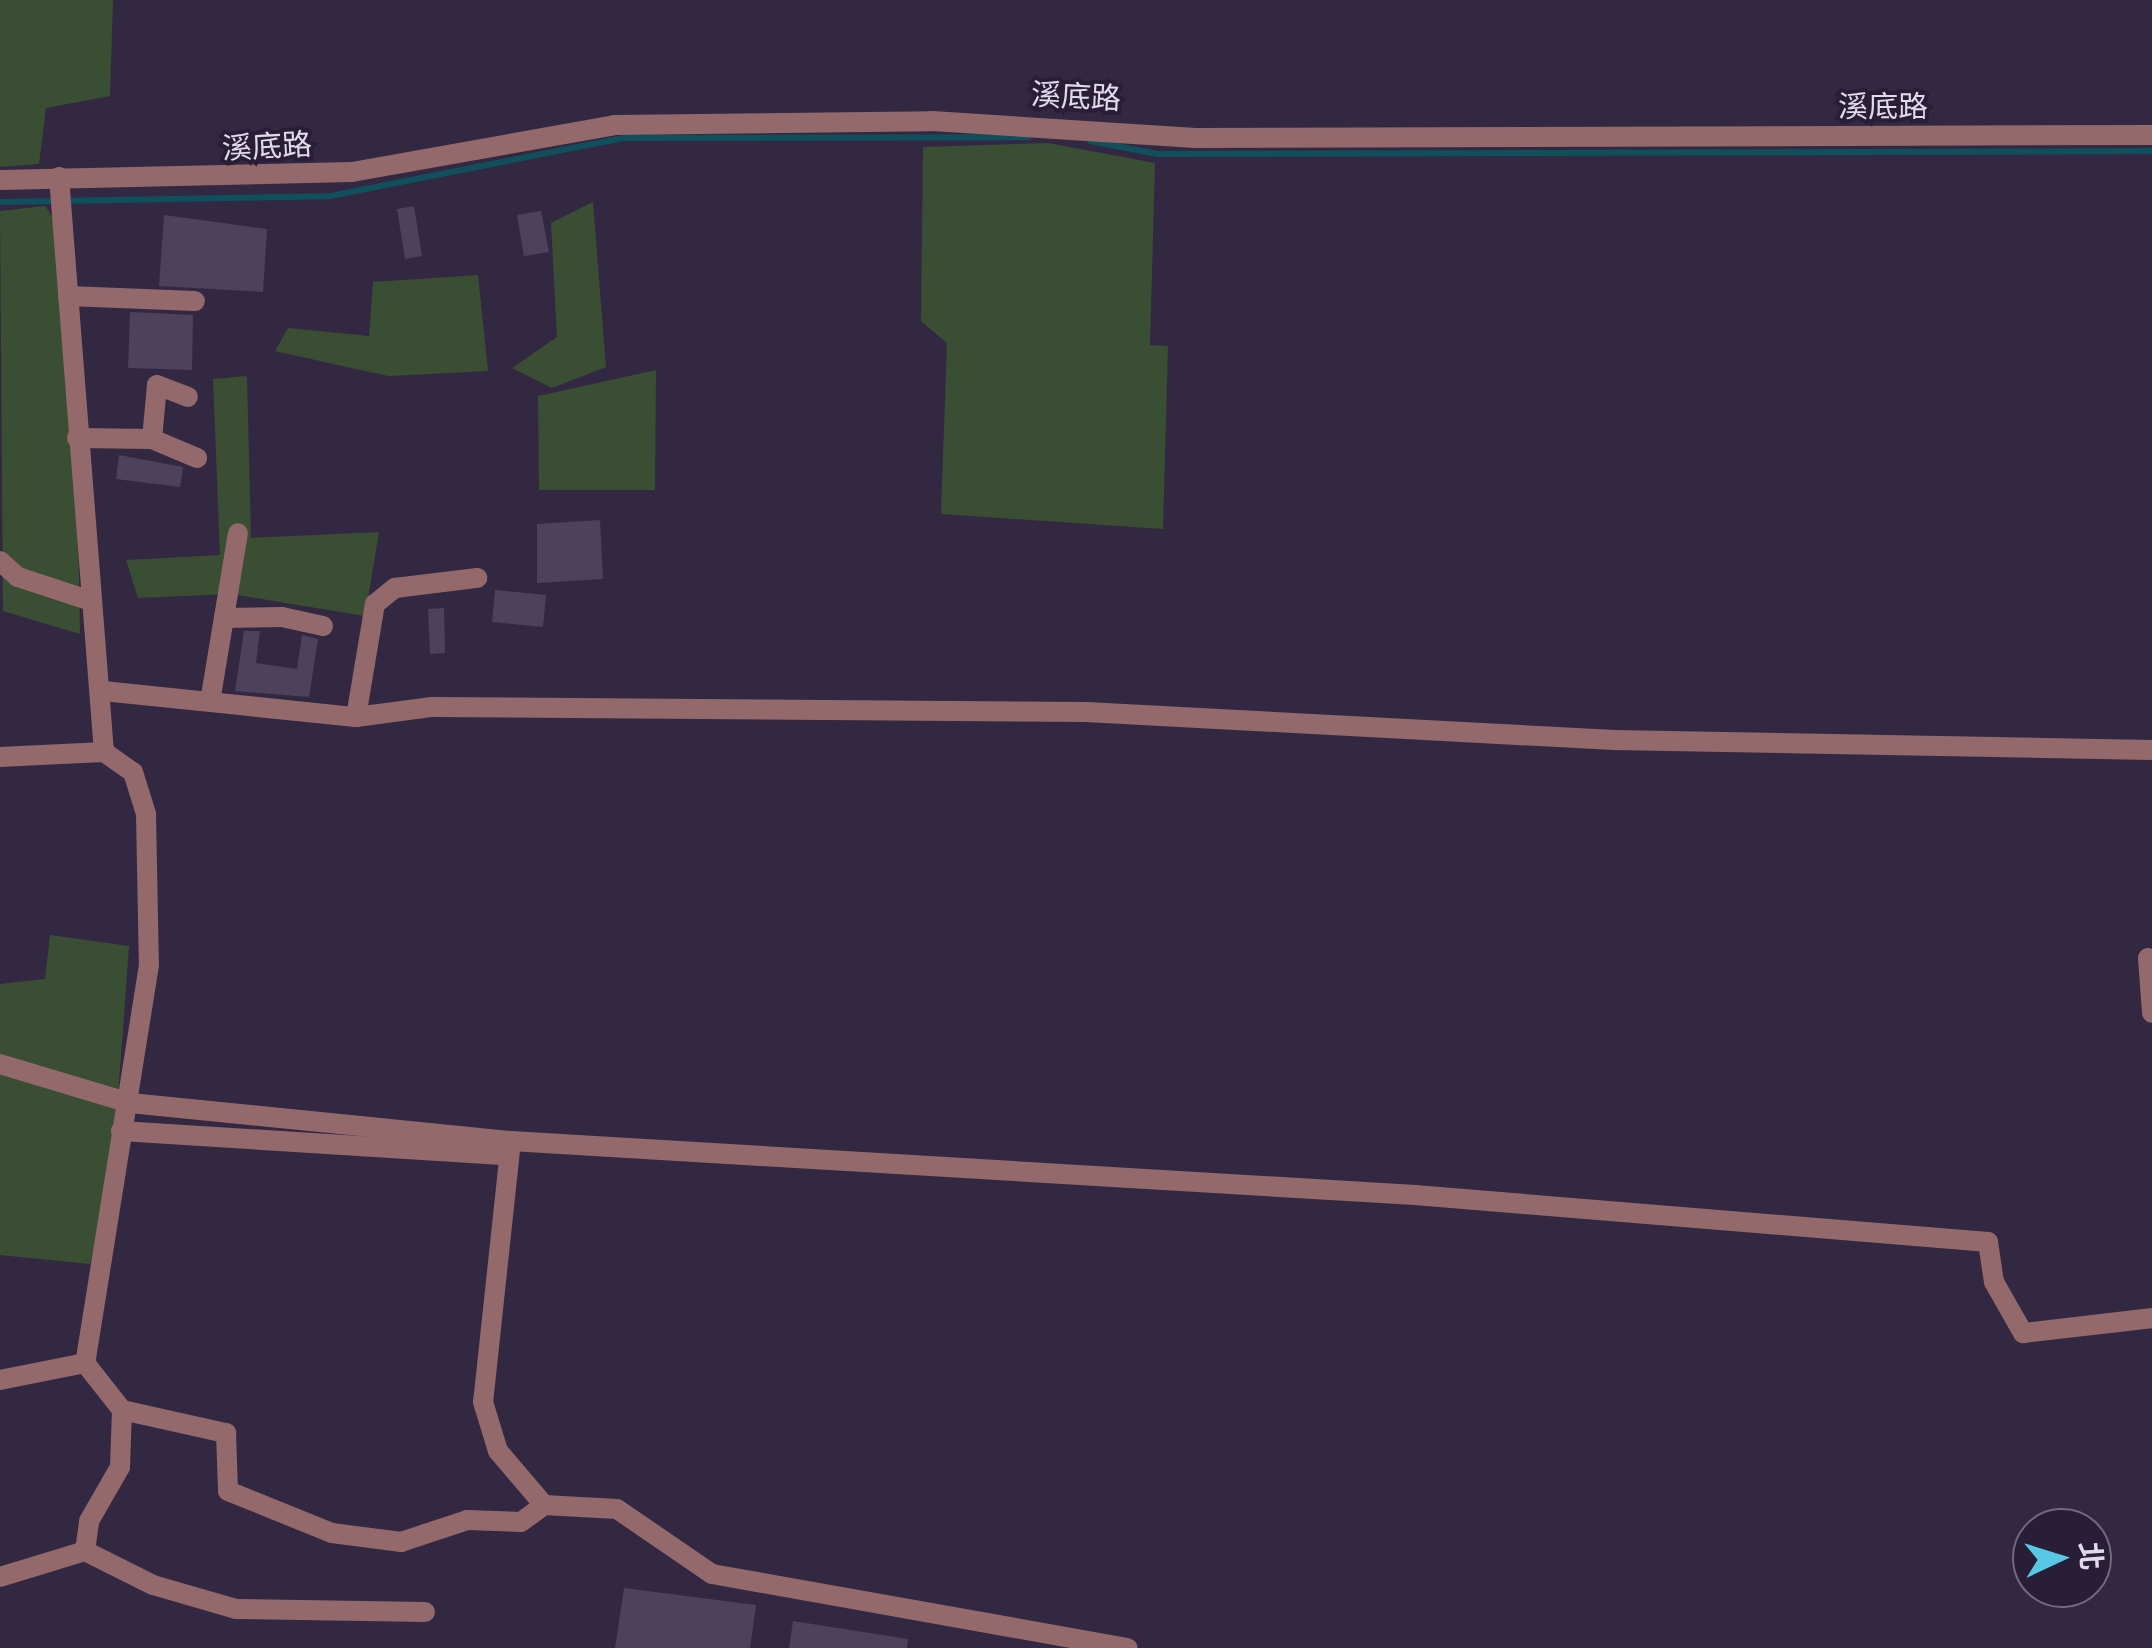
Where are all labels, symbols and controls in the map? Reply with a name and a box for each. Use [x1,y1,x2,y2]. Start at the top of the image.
street label: 溪底路 [1030,77,1122,117]
street label: 溪底路 [1838,89,1928,125]
street label: 溪底路 [221,127,313,167]
north arrow [2012,1508,2112,1608]
text: 北 [2070,1541,2111,1571]

